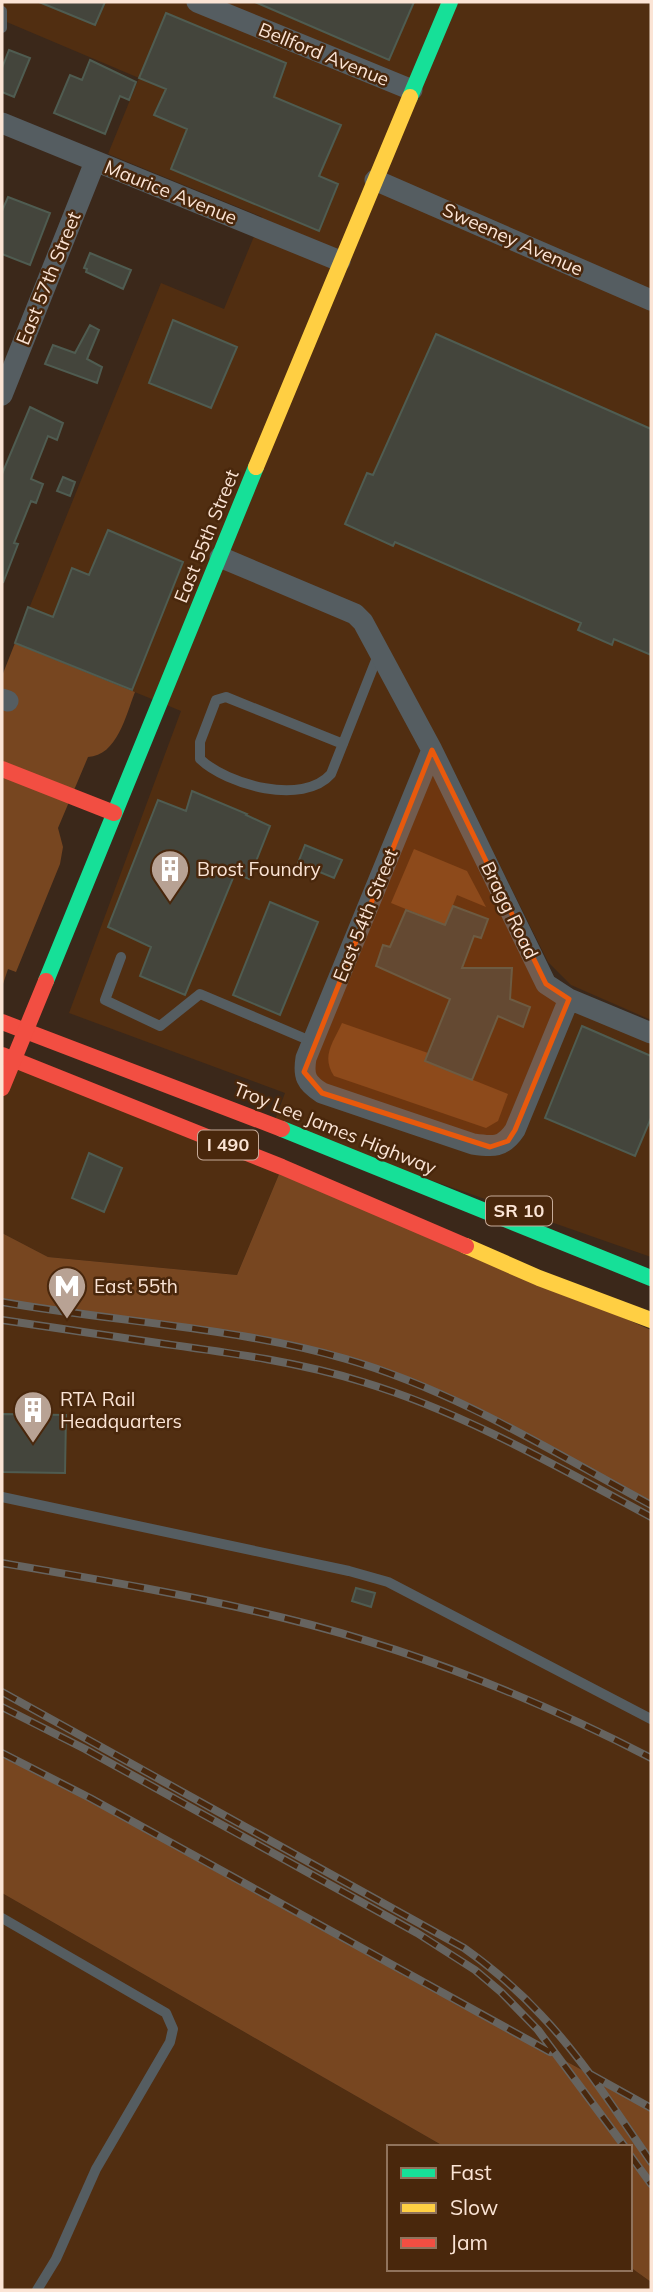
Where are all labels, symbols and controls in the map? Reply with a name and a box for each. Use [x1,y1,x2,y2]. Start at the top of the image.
street label: Bellford Avenue [255,17,393,91]
street label: Maurice Avenue [101,155,241,229]
street label: Sweeney Avenue [439,197,587,281]
street label: East 57th Street [10,208,86,348]
street label: East 55th Street [168,466,244,606]
street label: East 54th Street [327,845,403,985]
building icon: Brost Foundry [149,848,191,903]
place label: Brost Foundry [197,857,321,881]
street label: Bragg Road [476,857,544,963]
street label: Troy Lee James Highway [230,1076,440,1180]
road number: I 490 [198,1130,258,1160]
road number: SR 10 [486,1196,552,1226]
metro station icon: East 55th [46,1265,88,1320]
place label: East 55th [94,1274,178,1298]
place label: RTA Rail Headquarters [60,1387,182,1433]
building icon: RTA Rail Headquarters [12,1389,54,1444]
legend [387,2145,632,2271]
text: Fast [450,2159,492,2185]
text: Slow [450,2194,498,2220]
text: Jam [450,2229,488,2255]

